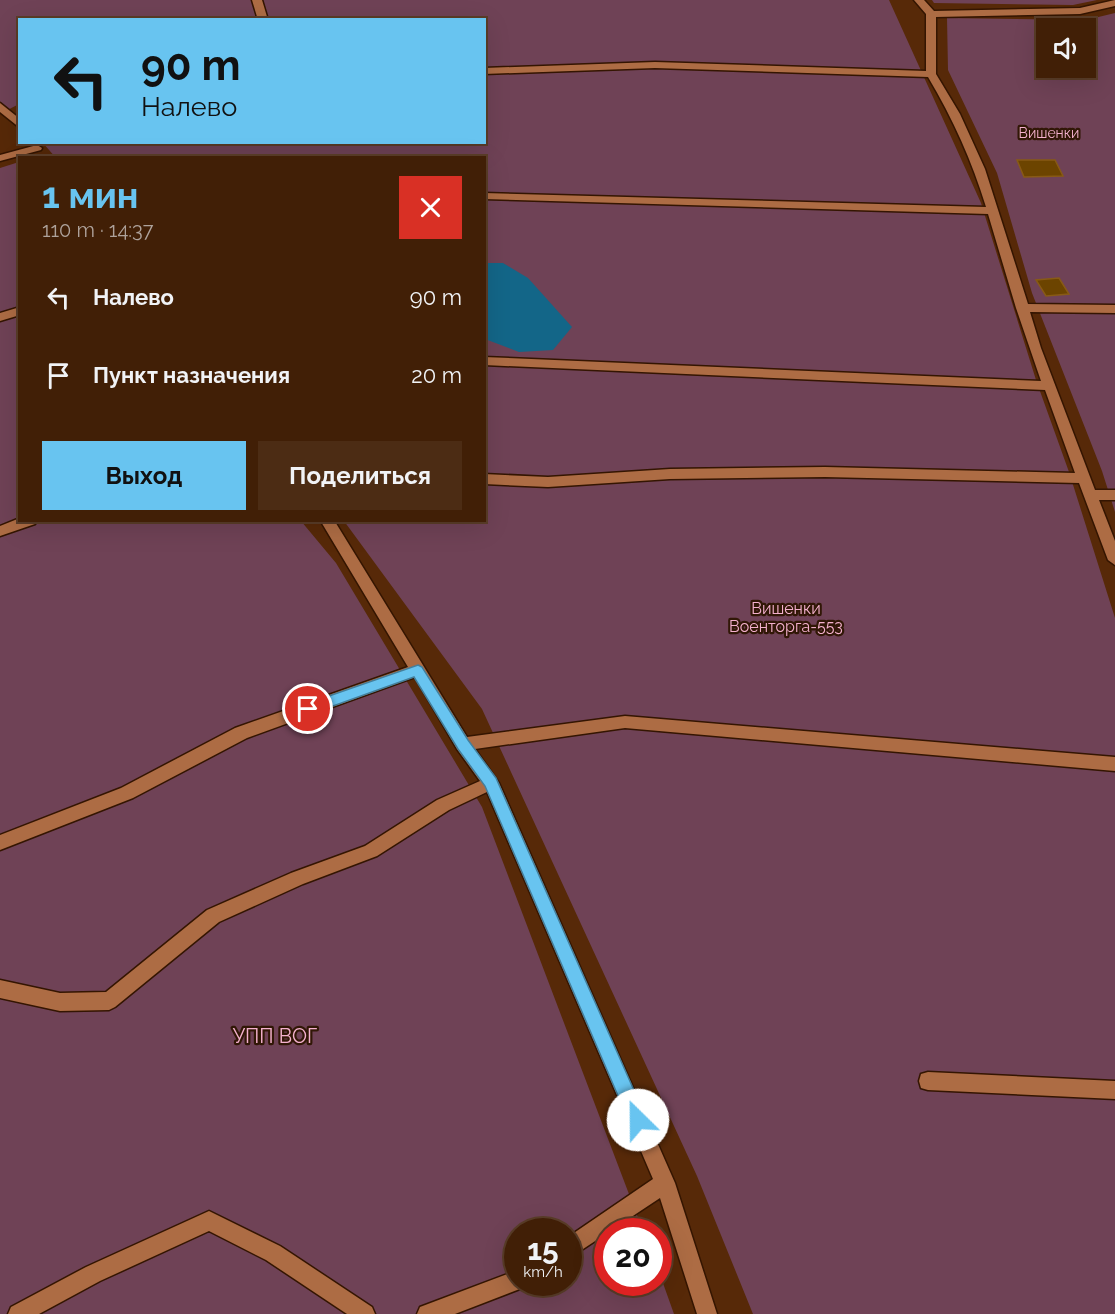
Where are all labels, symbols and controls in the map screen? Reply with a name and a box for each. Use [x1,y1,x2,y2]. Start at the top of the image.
map controls [1036,18,1096,78]
button: sound [1036,18,1096,78]
text: 90 m [141,41,241,90]
icon: left [42,42,120,120]
text: Налево [141,91,237,122]
park label: Вишенки [1019,125,1079,141]
text: 1 мин [42,174,138,216]
button: close [399,176,462,239]
text: 110 m · 14:37 [42,218,153,242]
icon: left [42,281,75,314]
text: Налево [93,284,174,310]
text: 90 m [410,284,462,310]
icon: arrive [42,359,75,392]
text: Пункт назначения [93,362,290,388]
text: 20 m [411,362,462,388]
button: Выход [42,441,246,510]
button: Поделиться [258,441,462,510]
park label: Вишенки Военторга-553 [729,599,843,636]
pin [282,683,333,734]
icon: arrive [291,692,324,725]
park label: УПП ВОГ [233,1024,317,1048]
position arrow [606,1088,670,1152]
speed limit sign: 20 [594,1218,672,1296]
text: 15 [527,1232,559,1267]
text: km/h [523,1263,563,1281]

